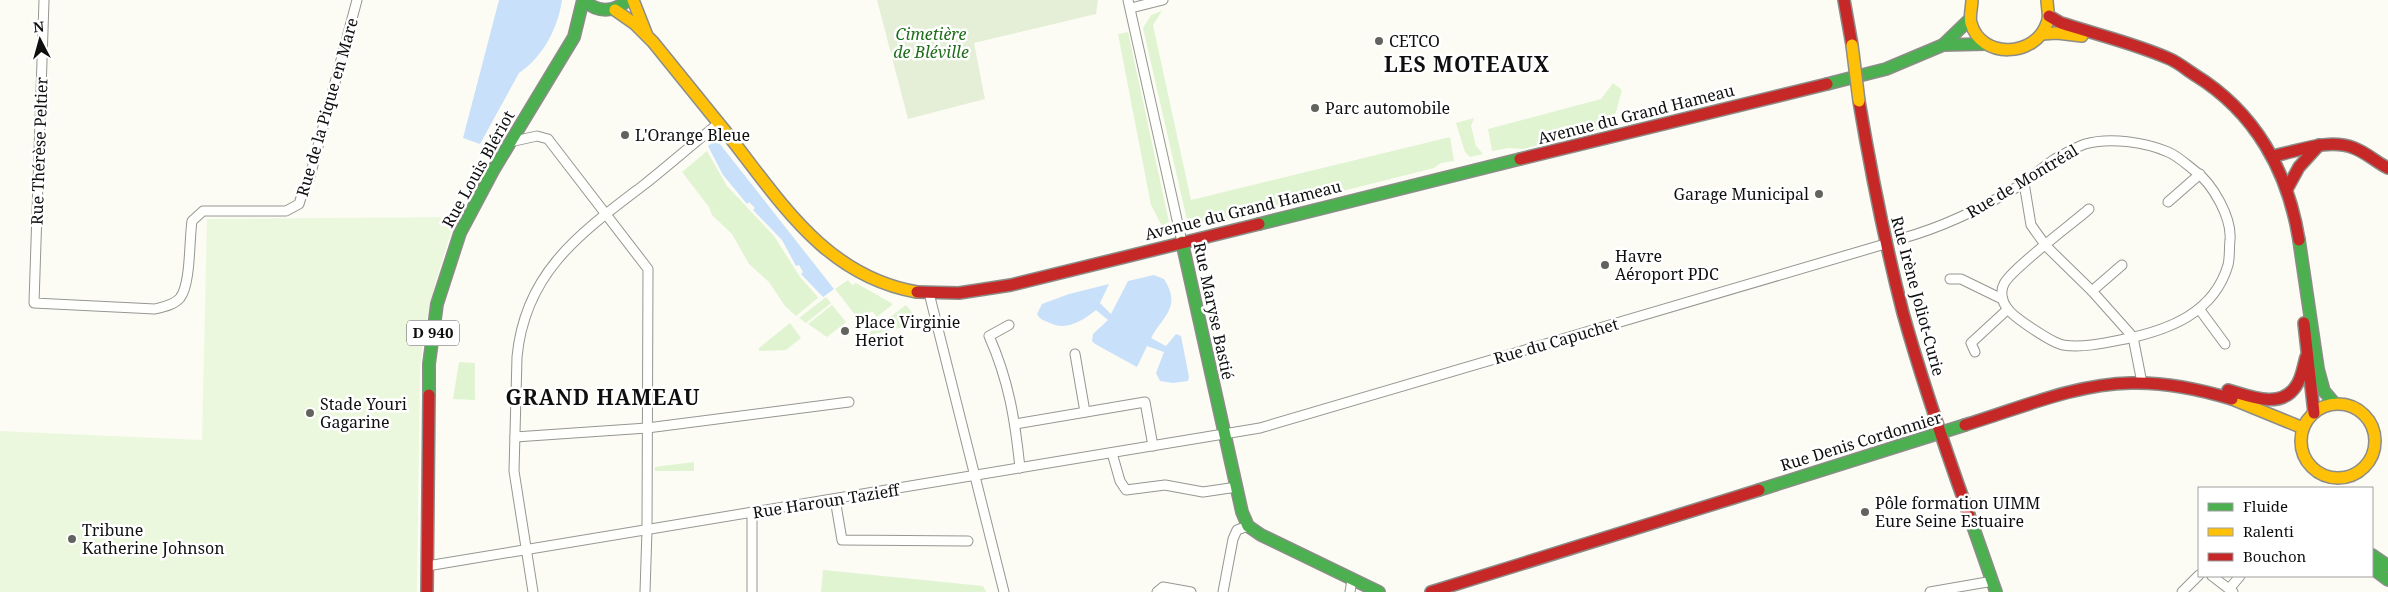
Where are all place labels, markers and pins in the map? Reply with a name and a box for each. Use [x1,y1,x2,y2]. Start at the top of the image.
place label: CETCO [1389,30,1440,52]
marker: CETCO [1373,35,1385,47]
place label: Parc automobile [1325,97,1450,119]
marker: Parc automobile [1309,102,1321,114]
place label: L'Orange Bleue [635,124,750,146]
marker: L'Orange Bleue [619,129,631,141]
place label: Garage Municipal [1674,183,1809,205]
marker: Garage Municipal [1813,188,1825,200]
place label: Havre Aéroport PDC [1615,245,1719,285]
marker: Havre Aéroport PDC [1599,259,1611,271]
place label: Place Virginie Heriot [855,311,960,351]
marker: Place Virginie Heriot [839,325,851,337]
place label: Stade Youri Gagarine [320,393,407,433]
marker: Stade Youri Gagarine [304,407,316,419]
place label: Pôle formation UIMM Eure Seine Estuaire [1875,492,2040,532]
marker: Pôle formation UIMM Eure Seine Estuaire [1859,506,1871,518]
place label: Tribune Katherine Johnson [82,519,224,559]
marker: Tribune Katherine Johnson [66,533,78,545]

